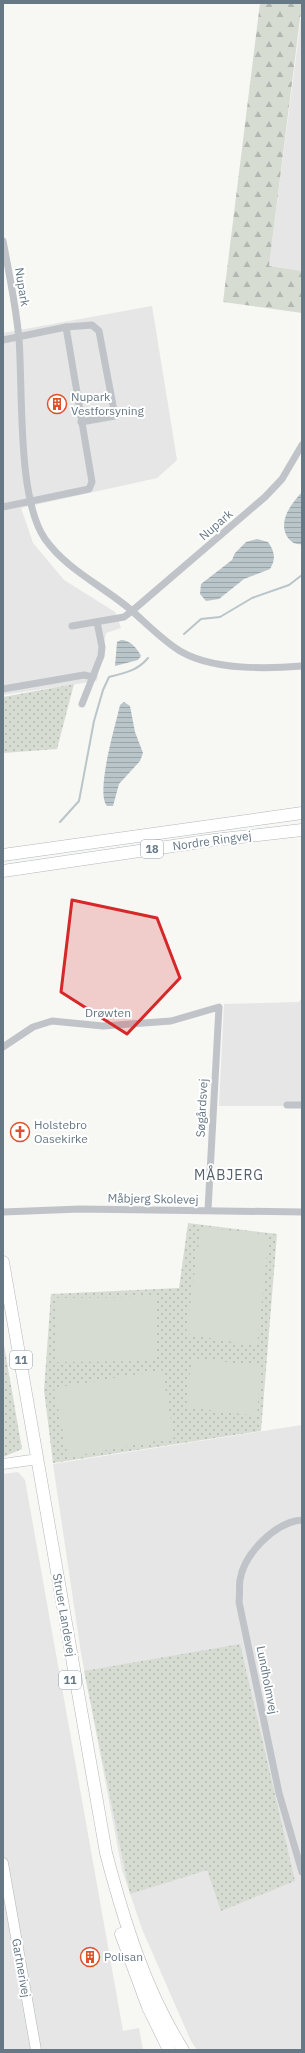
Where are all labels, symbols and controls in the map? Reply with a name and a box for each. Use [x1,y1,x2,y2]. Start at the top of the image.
street label: Nupark [12,266,33,308]
place label: Nupark Vestforsyning [71,389,145,418]
building icon: Nupark Vestforsyning [46,393,68,415]
street label: Nupark [196,506,236,543]
street label: Nordre Ringvej [172,828,252,853]
road number: 18 [141,840,163,858]
street label: Drøwten [85,1005,131,1020]
street label: Søgårdsvej [192,1078,211,1138]
place label: Holstebro Oasekirke [34,1117,88,1146]
church icon: Holstebro Oasekirke [9,1121,31,1143]
district label: MÅBJERG [194,1165,264,1184]
street label: Måbjerg Skolevej [107,1190,199,1207]
road number: 11 [10,1351,32,1369]
street label: Struer Landevej [50,1572,79,1658]
street label: Lundholmvej [254,1645,281,1715]
road number: 11 [59,1671,81,1689]
street label: Gartnerivej [9,1937,34,1999]
building icon: Polisan [79,1946,101,1968]
place label: Polisan [104,1949,143,1964]

